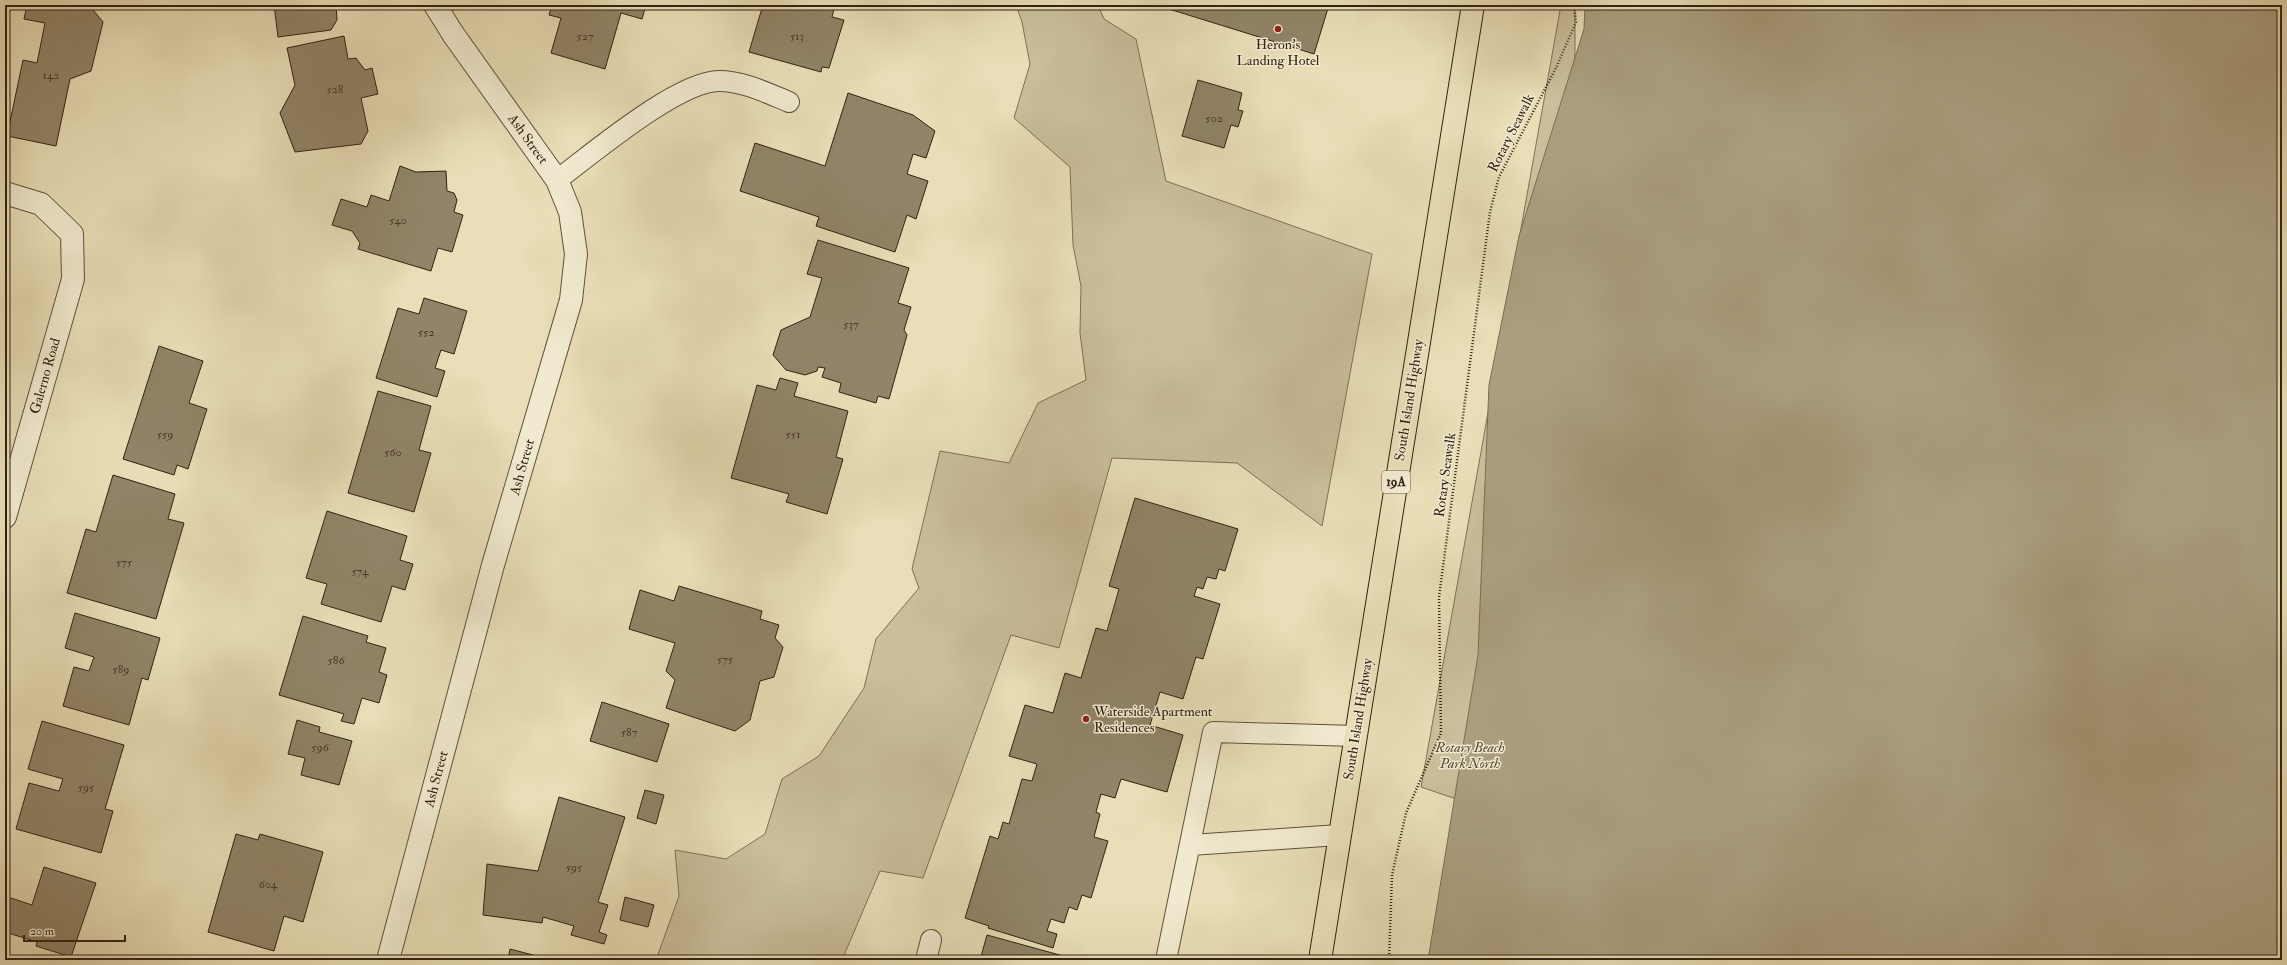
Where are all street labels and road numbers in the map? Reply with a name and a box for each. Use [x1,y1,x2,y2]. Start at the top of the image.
street label: Rotary Seawalk [1484,91,1539,175]
street label: Ash Street [504,110,552,168]
street label: Galerno Road [26,336,64,416]
street label: South Island Highway [1391,337,1428,462]
street label: Rotary Seawalk [1431,431,1460,518]
street label: Ash Street [506,436,538,498]
road number: 19A [1382,471,1410,493]
street label: South Island Highway [1340,656,1377,781]
street label: Ash Street [420,748,452,810]

